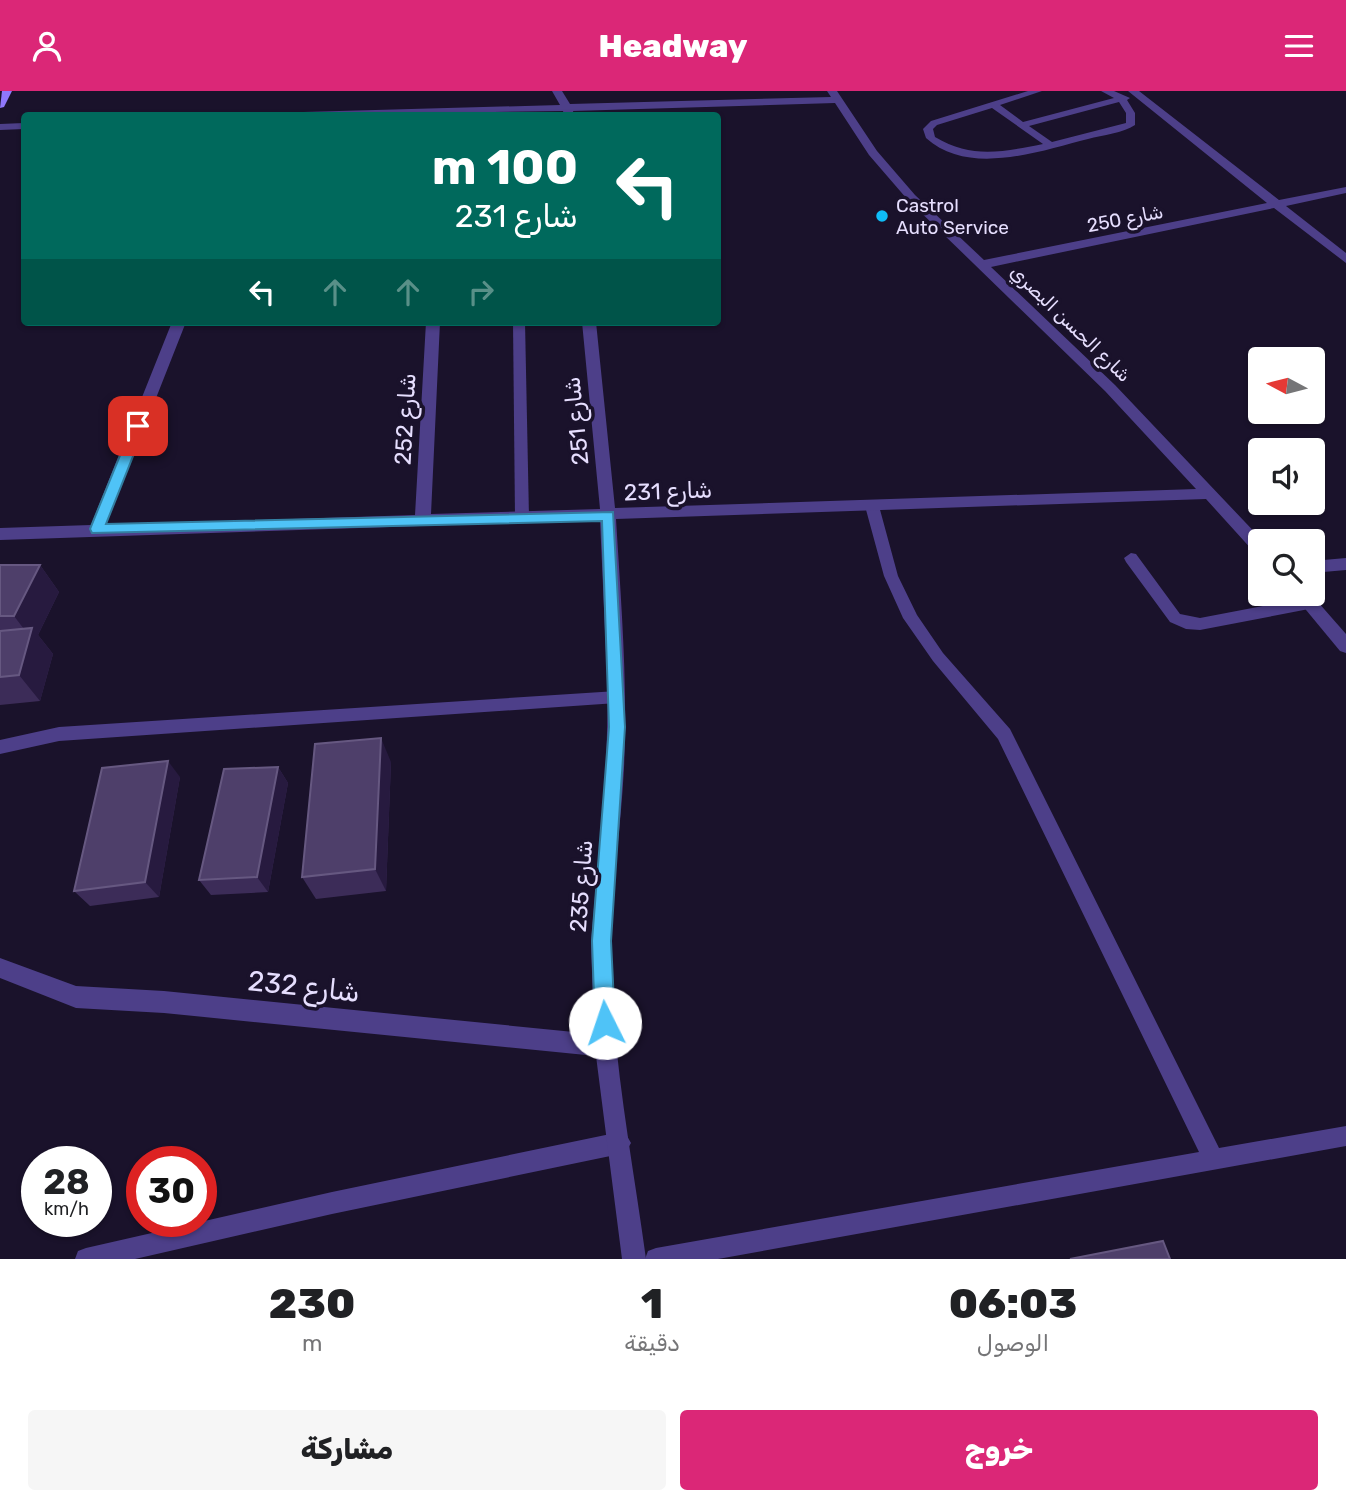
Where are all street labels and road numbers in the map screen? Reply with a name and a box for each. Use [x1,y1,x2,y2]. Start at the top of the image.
street label: شارع 250 [1085,200,1165,239]
street label: شارع الحسن البصري [1004,260,1136,388]
street label: شارع 252 [389,372,423,466]
street label: شارع 251 [557,375,597,466]
street label: شارع 231 [623,475,713,509]
street label: شارع 235 [564,839,600,933]
street label: شارع 232 [246,964,362,1012]

